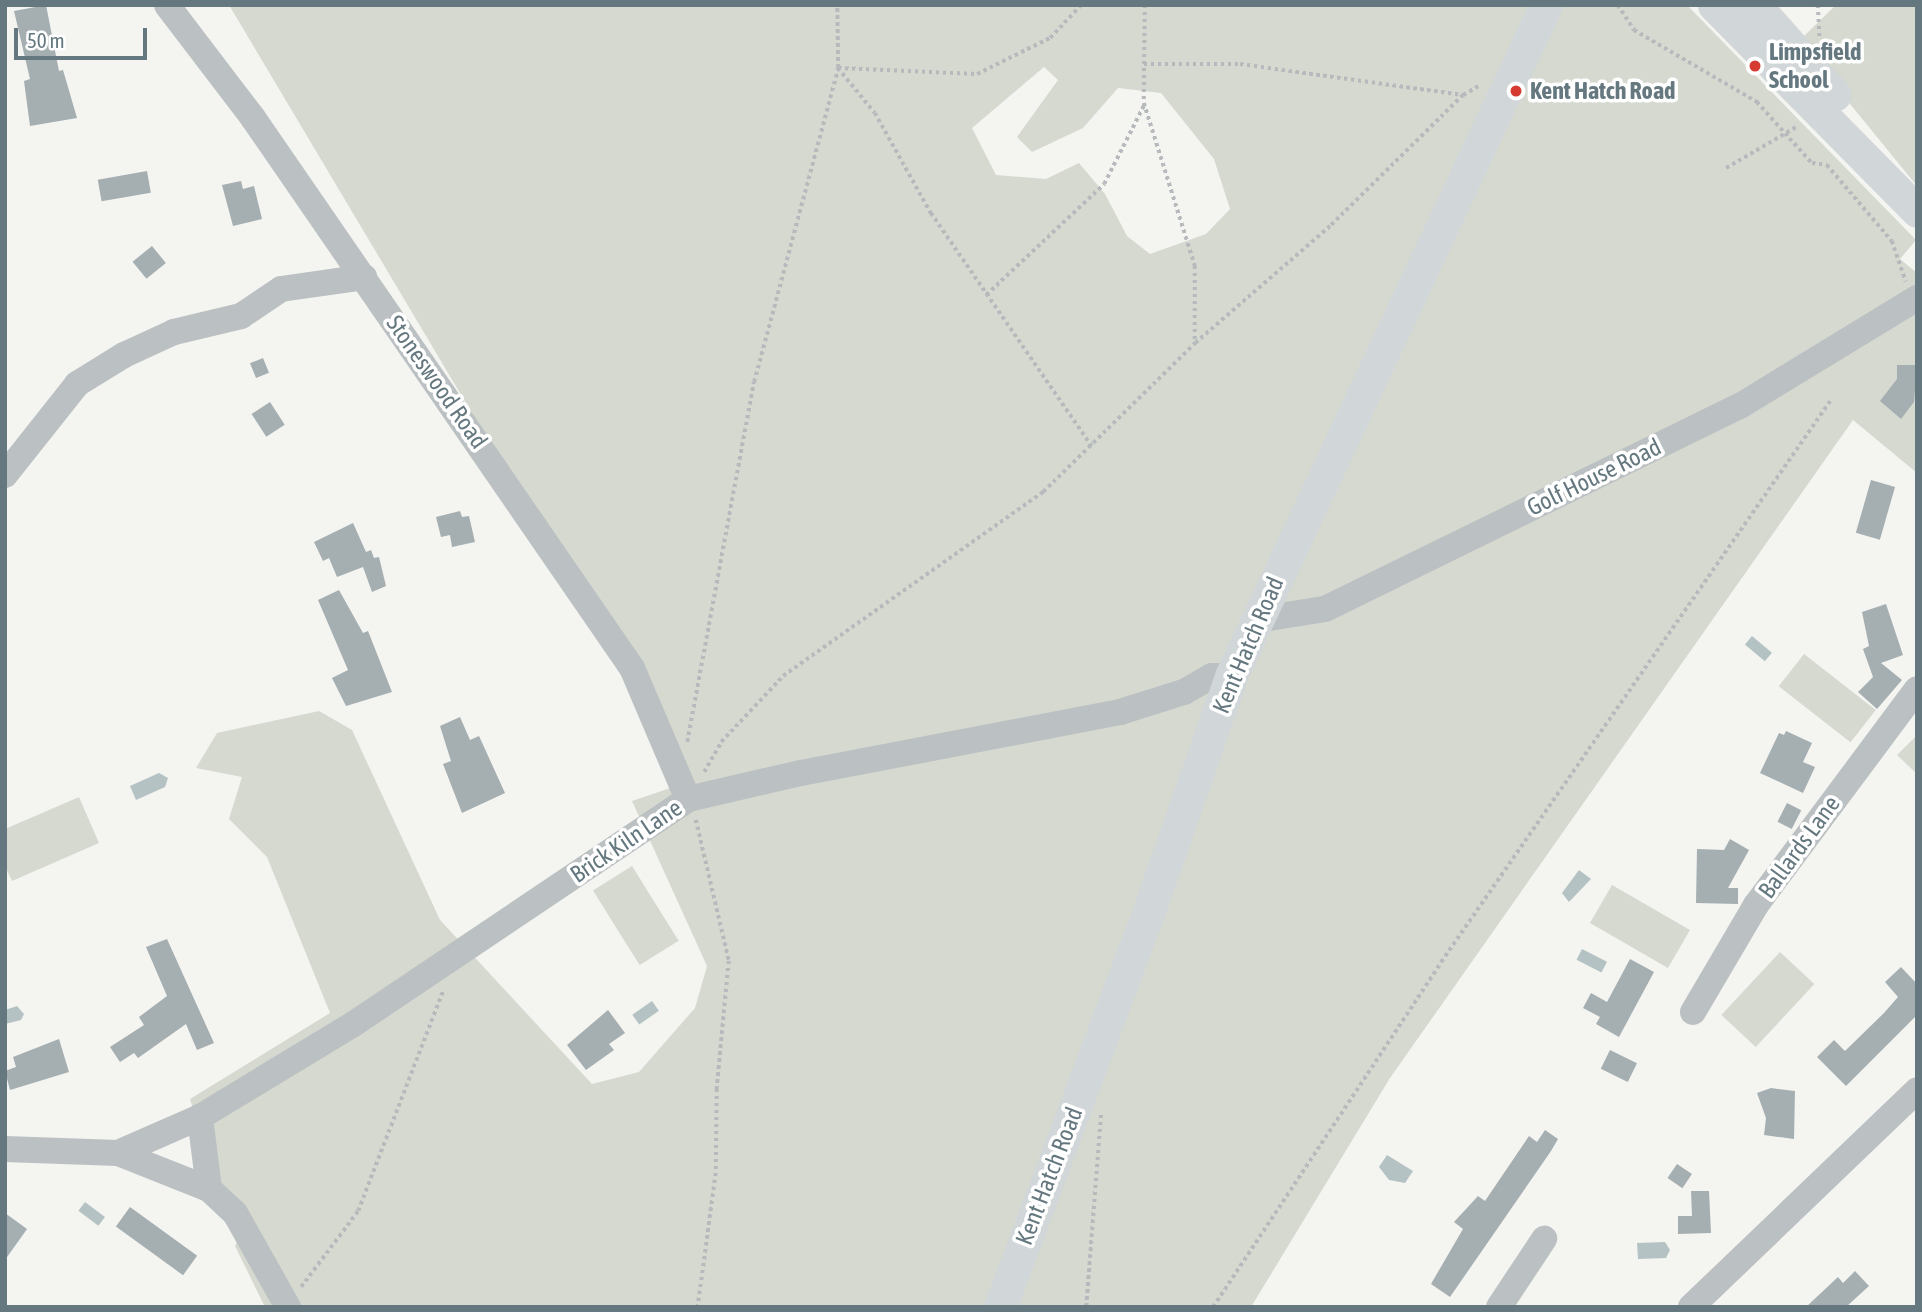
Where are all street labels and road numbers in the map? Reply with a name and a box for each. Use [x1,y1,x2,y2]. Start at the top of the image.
street label: Stoneswood Road [380,310,494,454]
street label: Golf House Road [1522,432,1666,522]
street label: Kent Hatch Road [1206,572,1290,718]
street label: Ballards Lane [1752,790,1846,904]
street label: Brick Kiln Lane [565,793,687,889]
street label: Kent Hatch Road [1010,1103,1088,1249]

